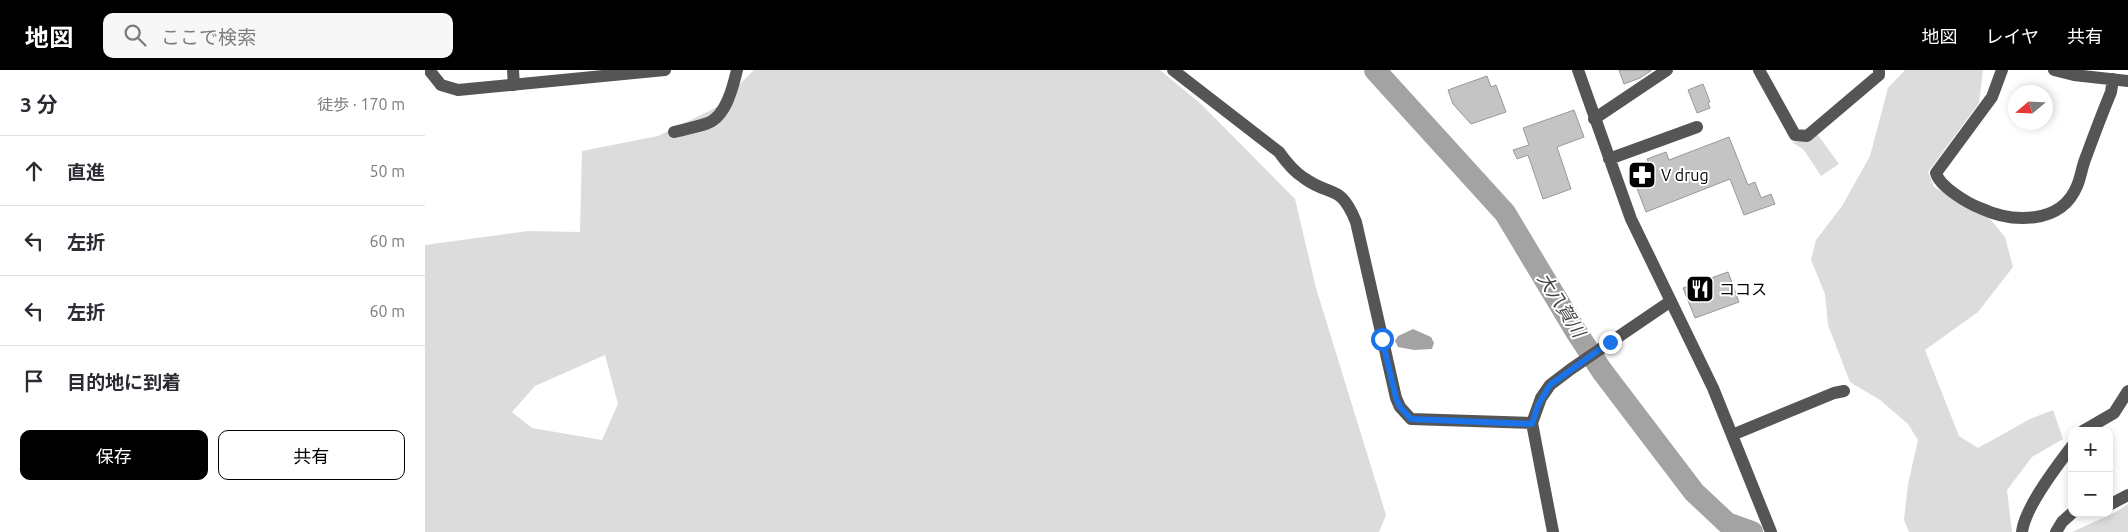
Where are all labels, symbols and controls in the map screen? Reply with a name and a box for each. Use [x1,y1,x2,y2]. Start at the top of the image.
search box [103,13,453,58]
icon: search [121,21,149,49]
text: 地図 [25,24,73,51]
text: ここで検索 [161,26,256,48]
text: 地図 [1922,26,1958,46]
text: レイヤ [1986,26,2039,46]
text: 共有 [2067,26,2103,46]
north arrow [2008,85,2053,130]
text: 3 分 [20,92,58,116]
text: 徒歩 · 170 m [317,95,405,113]
icon: ahead [20,157,48,185]
pharmacy icon: V drug [1627,160,1657,190]
text: 直進 [67,161,105,183]
text: 50 m [369,162,405,180]
place label: V drug [1661,166,1709,184]
icon: left [20,227,48,255]
text: 左折 [67,231,105,253]
text: 60 m [369,232,405,250]
water label: 大八賀川 [1534,269,1590,342]
restaurant icon: ココス [1685,274,1715,304]
place label: ココス [1719,280,1767,298]
icon: left [20,297,48,325]
text: 左折 [67,301,105,323]
text: 60 m [369,302,405,320]
route start [1371,328,1394,351]
route end [1599,331,1622,354]
icon: arrive [20,367,48,395]
text: 目的地に到着 [67,371,181,393]
map controls [2068,427,2113,517]
button: + [2068,427,2113,472]
button: 保存 [20,430,208,480]
button: 共有 [218,430,405,480]
button: − [2068,472,2113,517]

